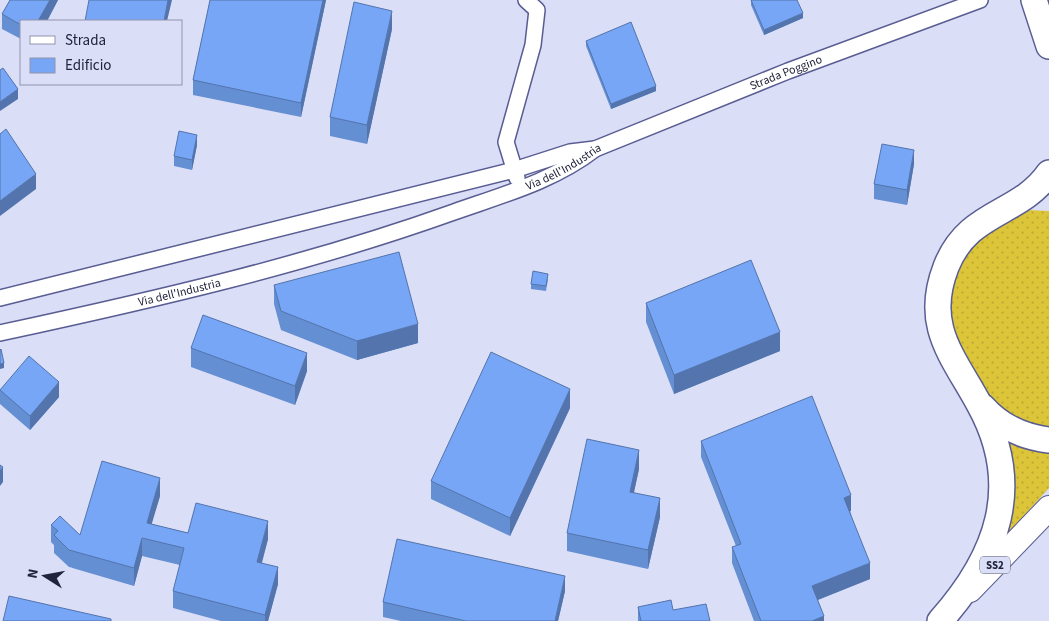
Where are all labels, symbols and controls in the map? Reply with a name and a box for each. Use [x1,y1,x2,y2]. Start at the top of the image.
legend [20,20,182,85]
text: Strada [65,30,106,51]
street label: Strada Poggino [747,51,825,95]
text: Edificio [65,55,112,76]
street label: Via dell'Industria [523,139,604,195]
street label: Via dell'Industria [137,274,223,311]
north arrow [20,551,70,601]
road number: SS2 [980,556,1010,574]
text: N [23,567,44,580]

